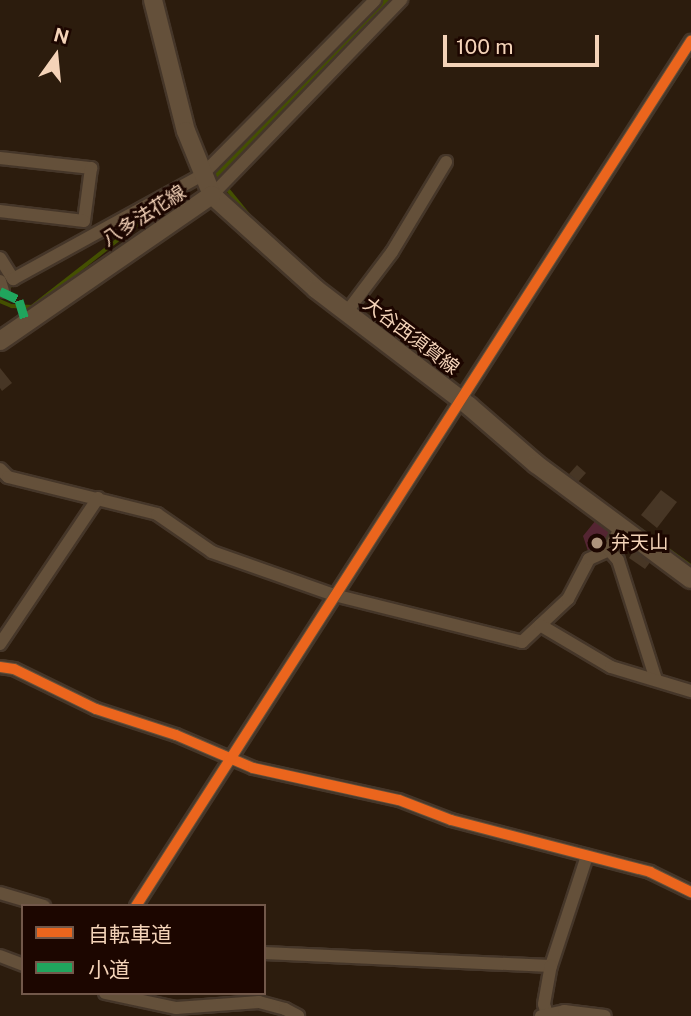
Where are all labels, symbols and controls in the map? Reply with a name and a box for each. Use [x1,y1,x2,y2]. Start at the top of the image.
north arrow [21,21,91,91]
scale bar [446,21,602,65]
text: N [51,23,71,48]
text: 100 m [456,34,513,59]
street label: 八多法花線 [98,181,190,251]
street label: 大谷西須賀線 [359,293,463,379]
place label: 弁天山 [611,532,668,554]
marker: 弁天山 [589,535,605,551]
legend [21,904,266,995]
text: 自転車道 [88,922,172,947]
text: 小道 [88,957,130,982]

